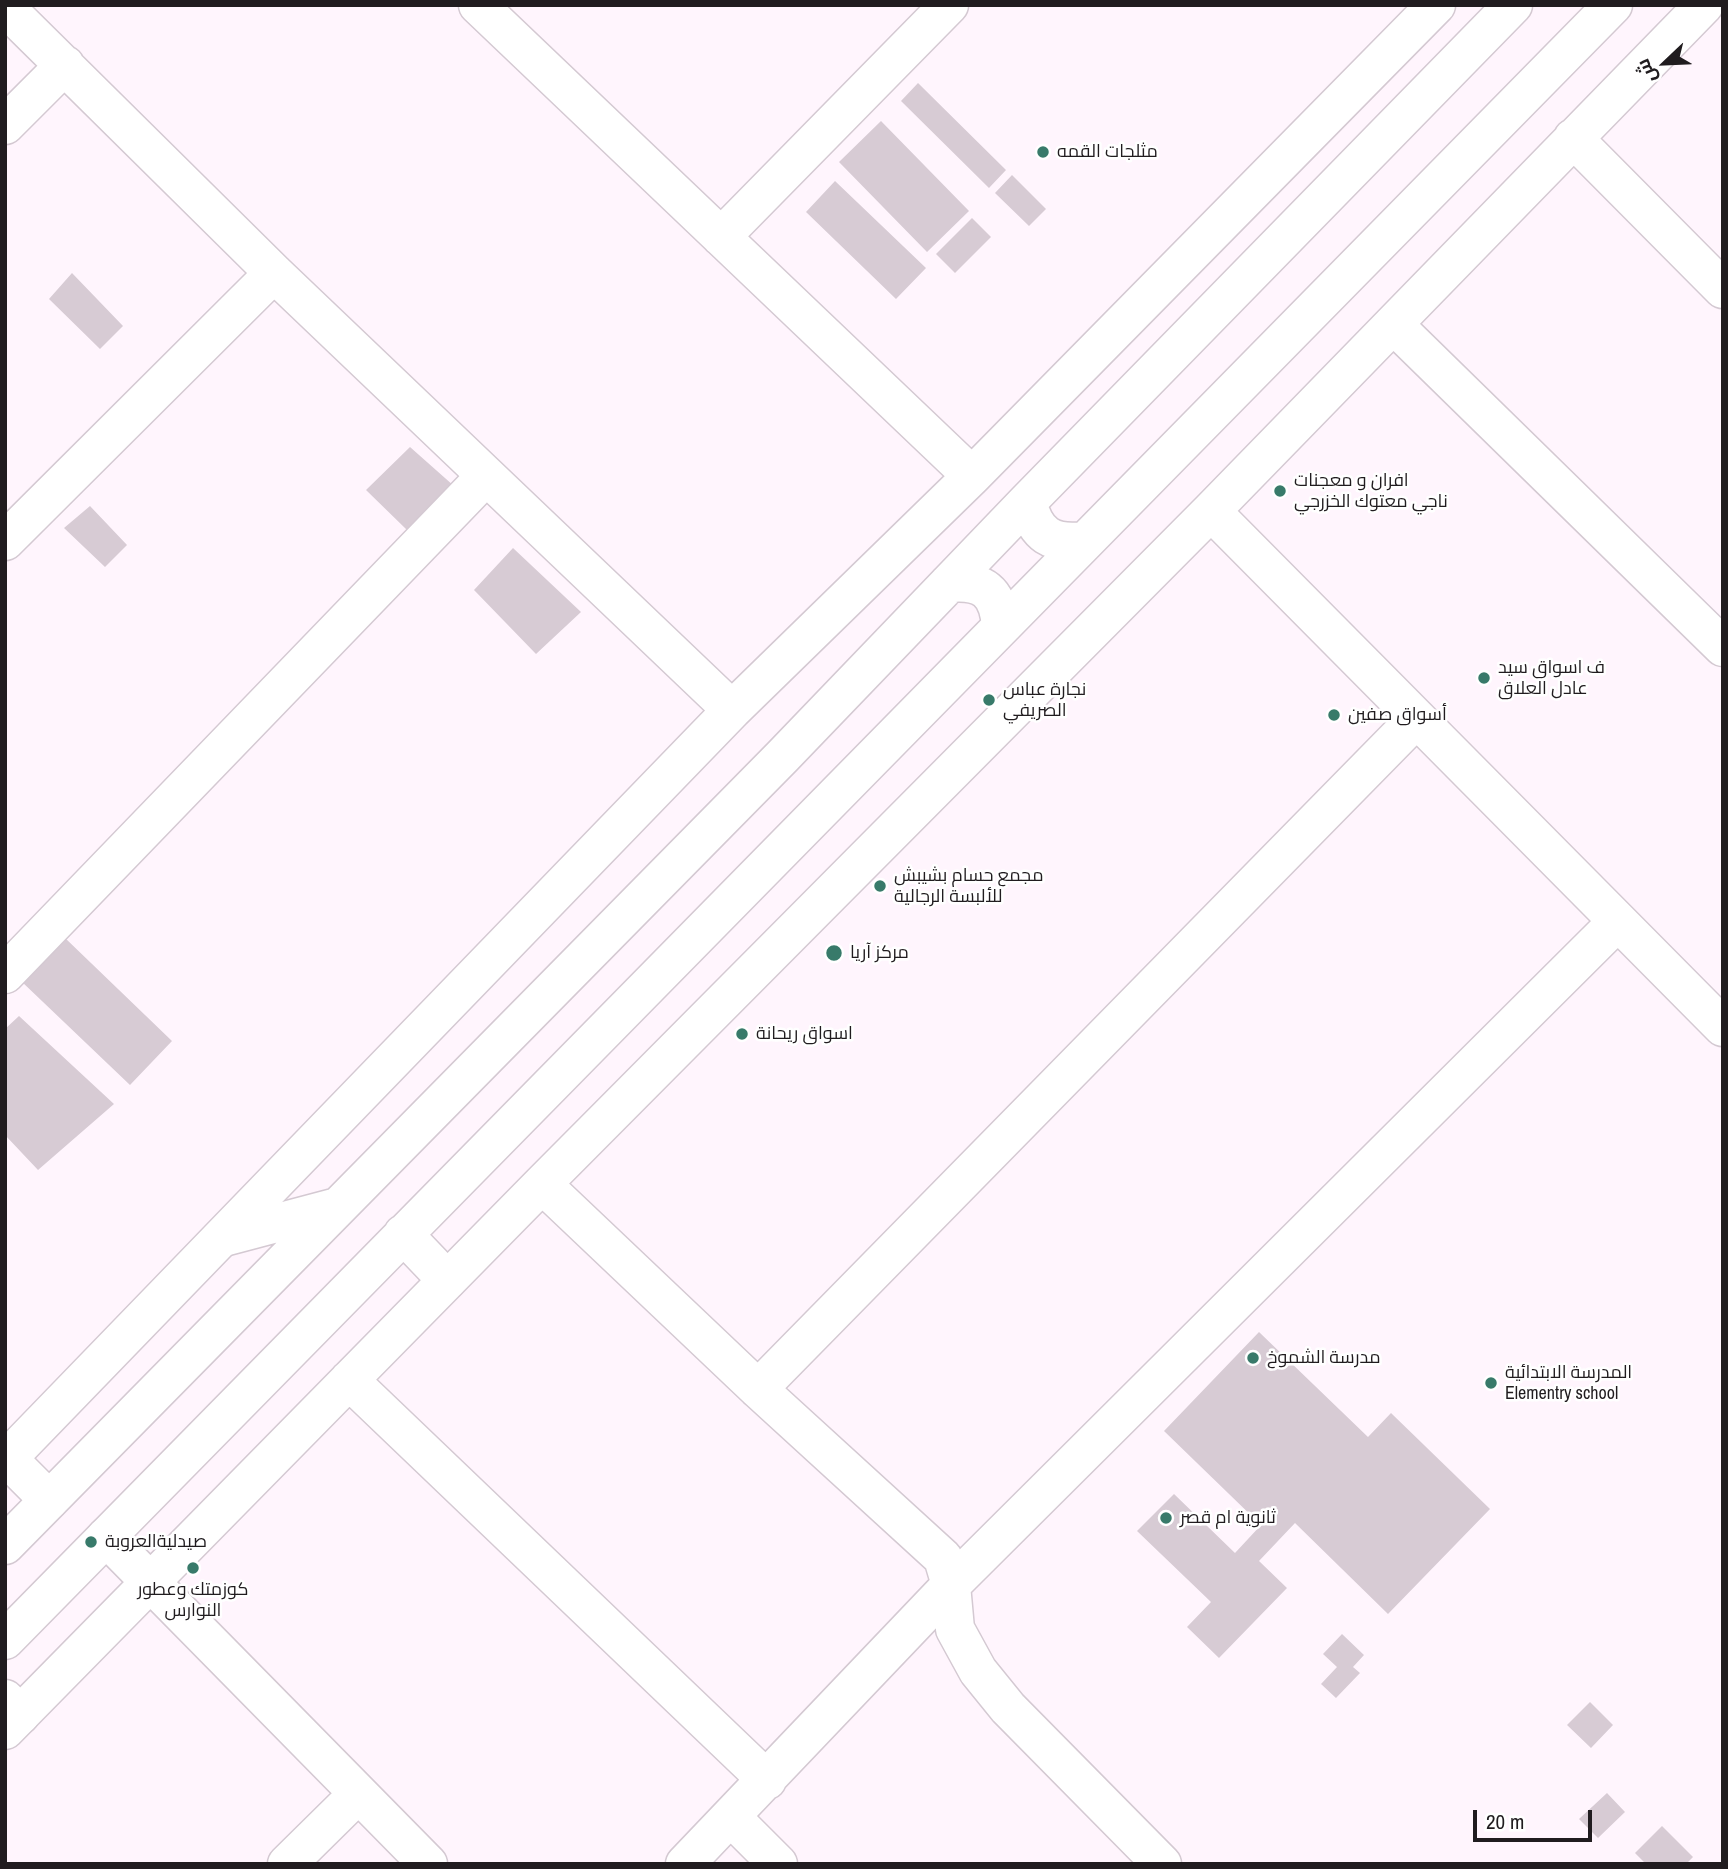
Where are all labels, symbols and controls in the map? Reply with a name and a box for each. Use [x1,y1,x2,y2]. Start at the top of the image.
north arrow [1630,28,1700,98]
text: ش [1629,55,1662,88]
place label: مثلجات القمه [1057,141,1158,163]
marker: مثلجات القمه [1035,144,1051,160]
place label: افران و معجنات ناجي معتوك الخزرجي [1294,470,1448,512]
marker: افران و معجنات ناجي معتوك الخزرجي [1272,483,1288,499]
place label: ف اسواق سيد عادل العلاق [1498,657,1605,700]
marker: ف اسواق سيد عادل العلاق [1476,670,1492,686]
place label: نجارة عباس الصريفي [1003,679,1086,722]
marker: نجارة عباس الصريفي [981,692,997,708]
place label: أسواق صفين [1348,704,1447,726]
marker: أسواق صفين [1326,707,1342,723]
place label: مجمع حسام بشيبش للألبسة الرجالية [894,865,1043,908]
marker: مجمع حسام بشيبش للألبسة الرجالية [872,878,888,894]
place label: مركز آريا [850,942,909,964]
marker: مركز آريا [824,943,844,963]
place label: اسواق ريحانة [756,1023,853,1045]
marker: اسواق ريحانة [734,1026,750,1042]
place label: مدرسة الشموخ [1267,1347,1381,1369]
marker: مدرسة الشموخ [1245,1350,1261,1366]
place label: المدرسة الابتدائية Elementry school [1505,1362,1632,1404]
marker: المدرسة الابتدائية Elementry school [1483,1375,1499,1391]
place label: ثانوية ام قصر [1180,1507,1276,1529]
marker: ثانوية ام قصر [1158,1510,1174,1526]
place label: صيدليةالعروبة [105,1531,207,1553]
marker: صيدليةالعروبة [83,1534,99,1550]
marker: كوزمتك وعطور النوارس [185,1560,201,1576]
place label: كوزمتك وعطور النوارس [137,1579,249,1622]
scale bar [1476,1796,1595,1840]
text: 20 m [1486,1807,1524,1836]

